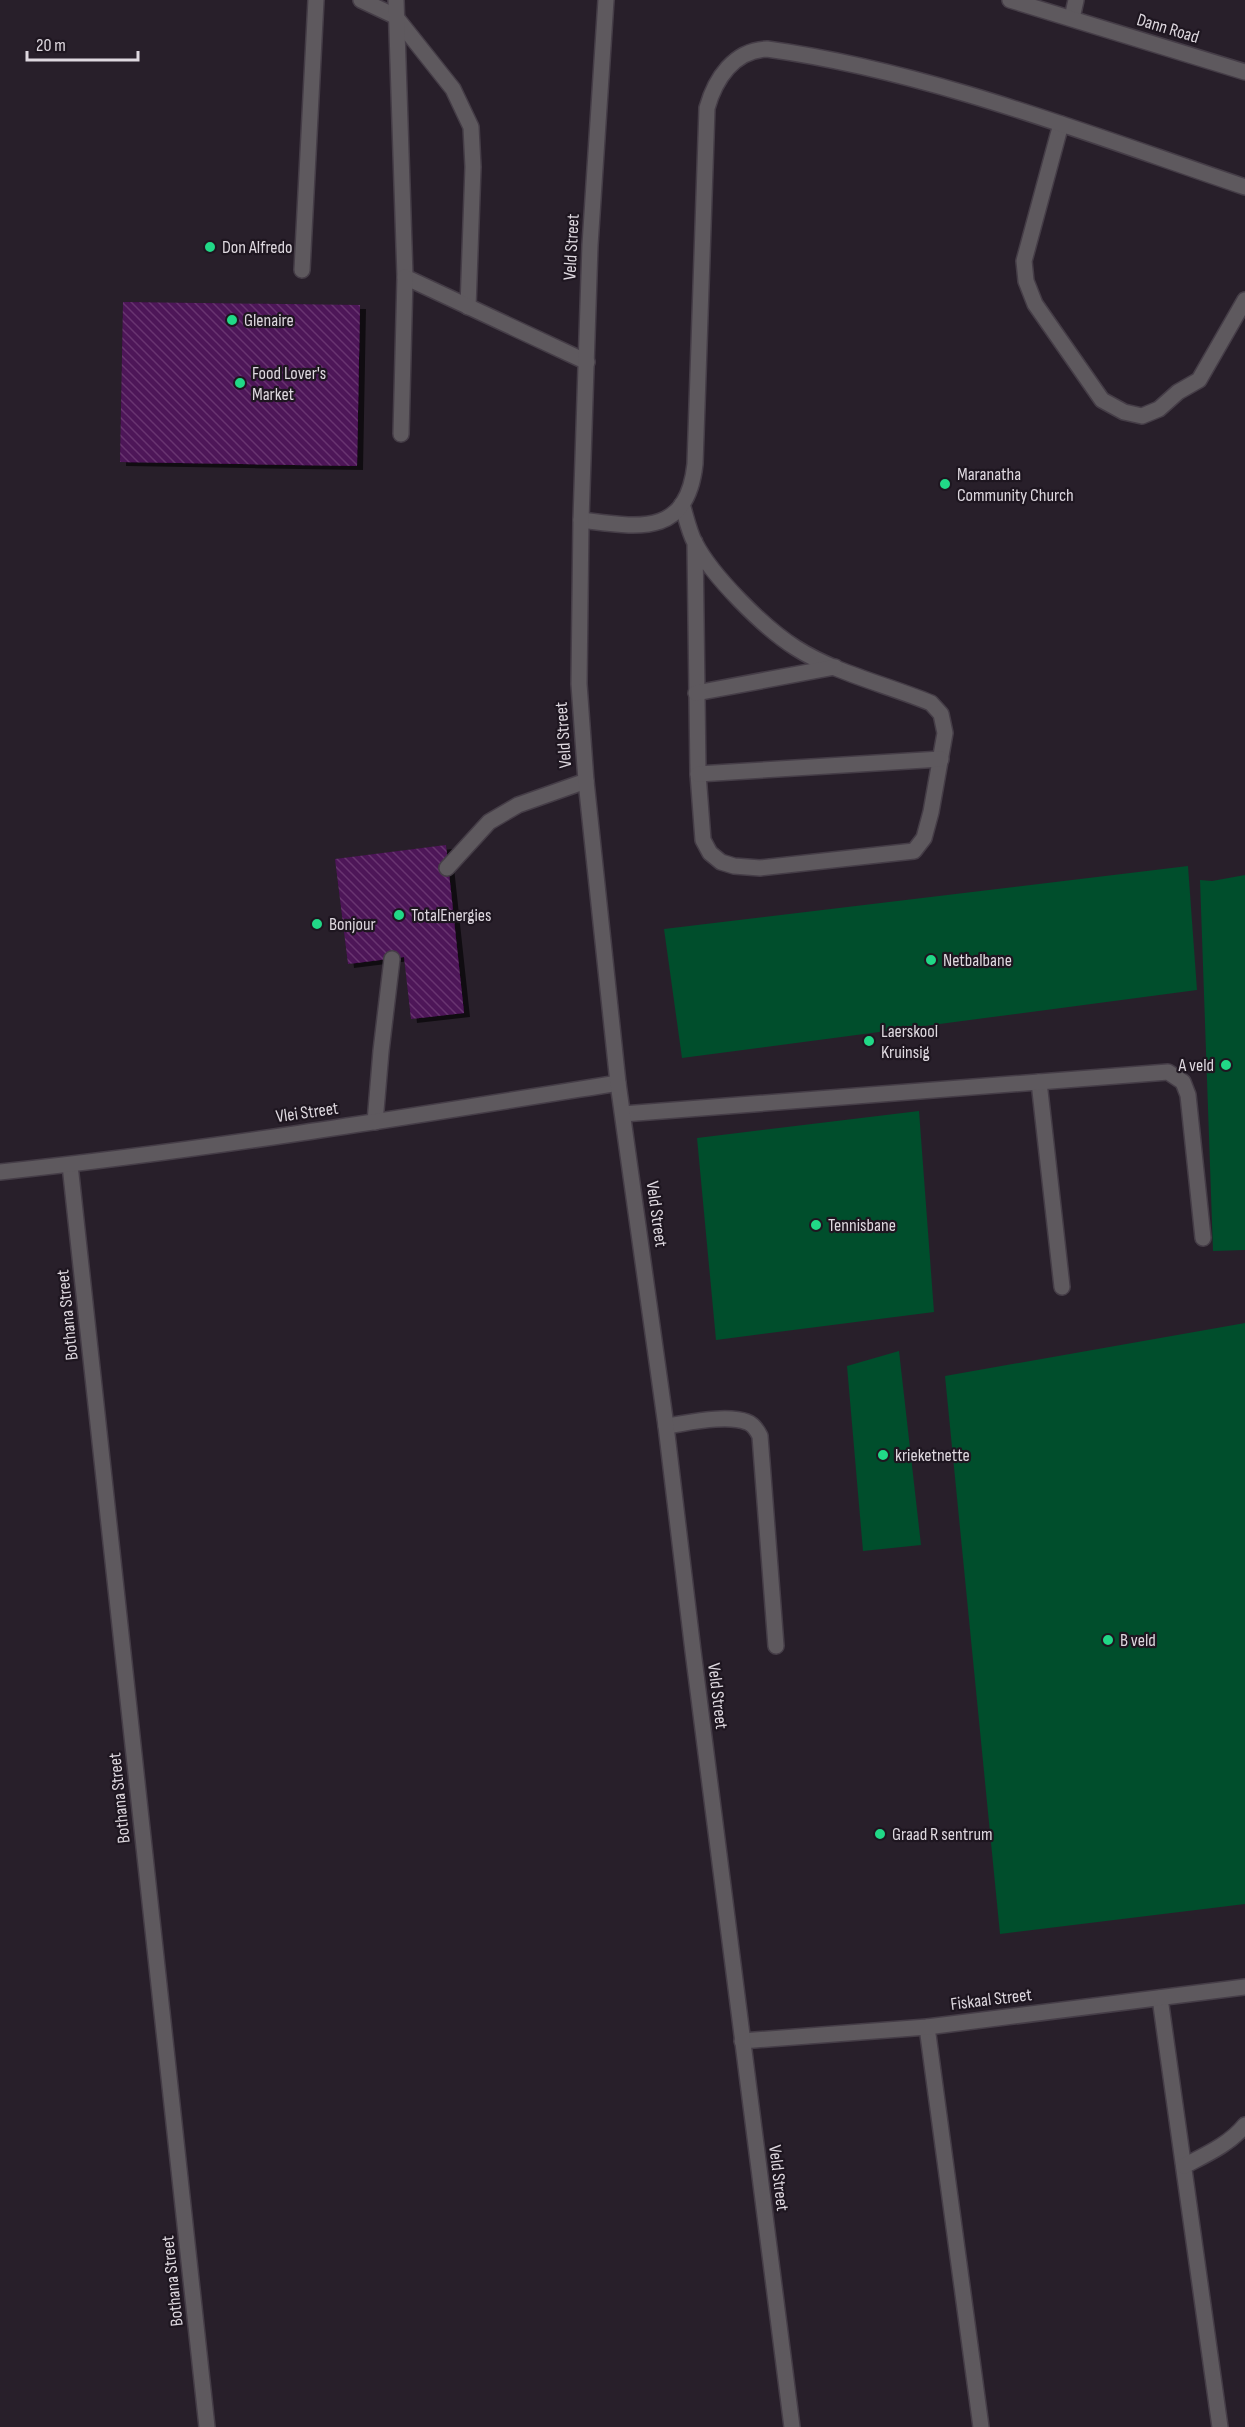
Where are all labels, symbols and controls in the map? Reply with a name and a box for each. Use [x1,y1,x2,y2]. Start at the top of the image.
street label: Dann Road [1134,9,1201,48]
scale bar [27,24,138,62]
text: 20 m [36,35,66,56]
street label: Veld Street [559,213,584,281]
place label: Don Alfredo [222,237,292,258]
marker: Don Alfredo [203,240,217,254]
place label: Glenaire [244,310,294,331]
marker: Glenaire [225,313,239,327]
place label: Food Lover's Market [252,363,326,405]
marker: Food Lover's Market [233,376,247,390]
place label: Maranatha Community Church [957,464,1074,506]
marker: Maranatha Community Church [938,477,952,491]
street label: Veld Street [551,701,576,769]
place label: TotalEnergies [411,905,492,926]
marker: TotalEnergies [392,908,406,922]
place label: Bonjour [329,914,376,935]
marker: Bonjour [310,917,324,931]
place label: Netbalbane [943,950,1012,971]
marker: Netbalbane [924,953,938,967]
place label: Laerskool Kruinsig [881,1021,938,1063]
marker: Laerskool Kruinsig [862,1034,876,1048]
place label: A veld [1178,1055,1214,1076]
marker: A veld [1219,1058,1233,1072]
street label: Vlei Street [274,1098,340,1127]
street label: Veld Street [641,1180,672,1249]
place label: Tennisbane [828,1215,896,1236]
marker: Tennisbane [809,1218,823,1232]
street label: Bothana Street [52,1268,83,1361]
place label: krieketnette [895,1445,970,1466]
marker: krieketnette [876,1448,890,1462]
place label: B veld [1120,1630,1156,1651]
marker: B veld [1101,1633,1115,1647]
street label: Veld Street [703,1662,732,1731]
street label: Bothana Street [104,1751,135,1844]
place label: Graad R sentrum [892,1824,993,1845]
marker: Graad R sentrum [873,1827,887,1841]
street label: Fiskaal Street [949,1984,1033,2015]
street label: Veld Street [764,2144,793,2213]
street label: Bothana Street [157,2234,188,2327]

